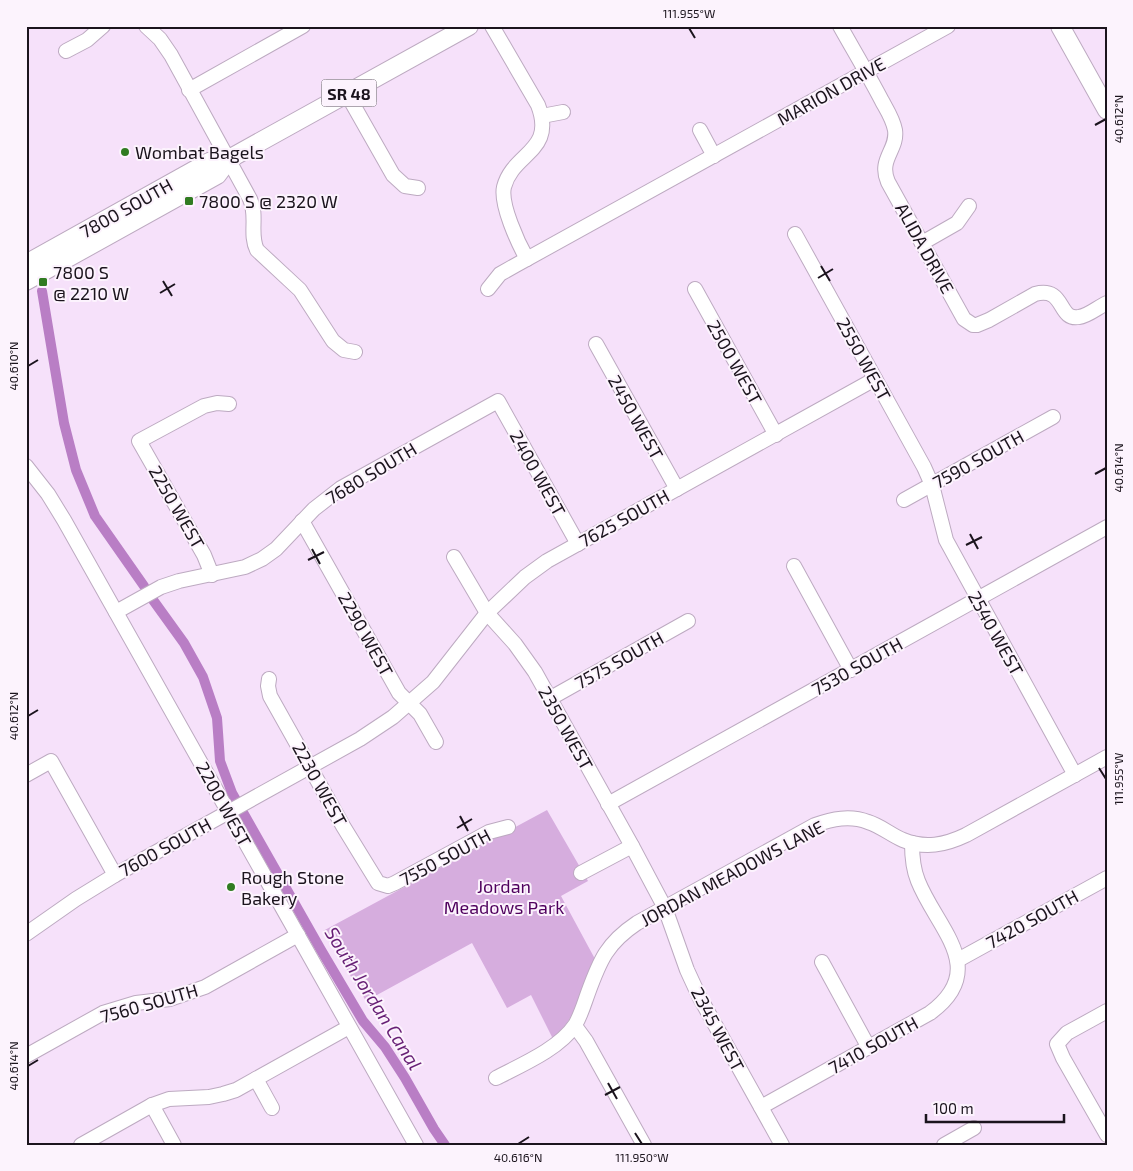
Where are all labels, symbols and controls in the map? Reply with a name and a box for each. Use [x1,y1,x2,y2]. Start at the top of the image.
text: 111.955°W [663,6,715,20]
street label: MARION DRIVE [773,52,889,130]
road number: SR 48 [322,80,376,106]
text: 40.612°N [1111,95,1125,143]
place label: Wombat Bagels [135,141,264,163]
marker: Wombat Bagels [119,146,131,158]
street label: 7800 SOUTH [76,174,176,242]
place label: 7800 S @ 2320 W [199,190,338,212]
marker: 7800 S @ 2320 W [183,195,195,207]
street label: ALIDA DRIVE [891,199,959,297]
place label: 7800 S @ 2210 W [53,261,129,304]
marker: 7800 S @ 2210 W [37,276,49,288]
street label: 2550 WEST [832,314,896,405]
street label: 2500 WEST [703,316,767,408]
text: 40.610°N [6,341,20,391]
street label: 2450 WEST [604,371,668,464]
street label: 7590 SOUTH [929,425,1027,493]
street label: 2400 WEST [506,426,571,520]
street label: 7680 SOUTH [322,437,420,509]
text: 40.614°N [1111,443,1125,493]
street label: 2250 WEST [144,462,210,553]
street label: 7625 SOUTH [575,484,673,552]
street label: 2540 WEST [964,587,1028,680]
street label: 2290 WEST [334,588,398,680]
street label: 7575 SOUTH [571,627,667,693]
street label: 7530 SOUTH [808,632,906,700]
street label: 2350 WEST [534,682,598,774]
text: 40.612°N [6,692,20,740]
street label: 2230 WEST [288,738,352,830]
text: 111.955°W [1111,753,1125,805]
street label: 2200 WEST [192,758,257,851]
street label: 7600 SOUTH [115,813,215,881]
street label: JORDAN MEADOWS LANE [637,815,827,931]
street label: 7550 SOUTH [396,824,494,890]
place label: Rough Stone Bakery [241,866,344,909]
park label: Jordan Meadows Park [444,875,564,918]
marker: Rough Stone Bakery [225,881,237,893]
street label: 7420 SOUTH [982,885,1082,953]
water label: South Jordan Canal [321,922,427,1074]
street label: 7560 SOUTH [98,979,200,1027]
street label: 2345 WEST [687,983,750,1075]
street label: 7410 SOUTH [824,1011,922,1079]
text: 40.614°N [6,1041,20,1091]
scale bar [926,1091,1063,1123]
text: 100 m [933,1099,974,1117]
text: 40.616°N [494,1150,542,1164]
text: 111.950°W [615,1150,669,1164]

